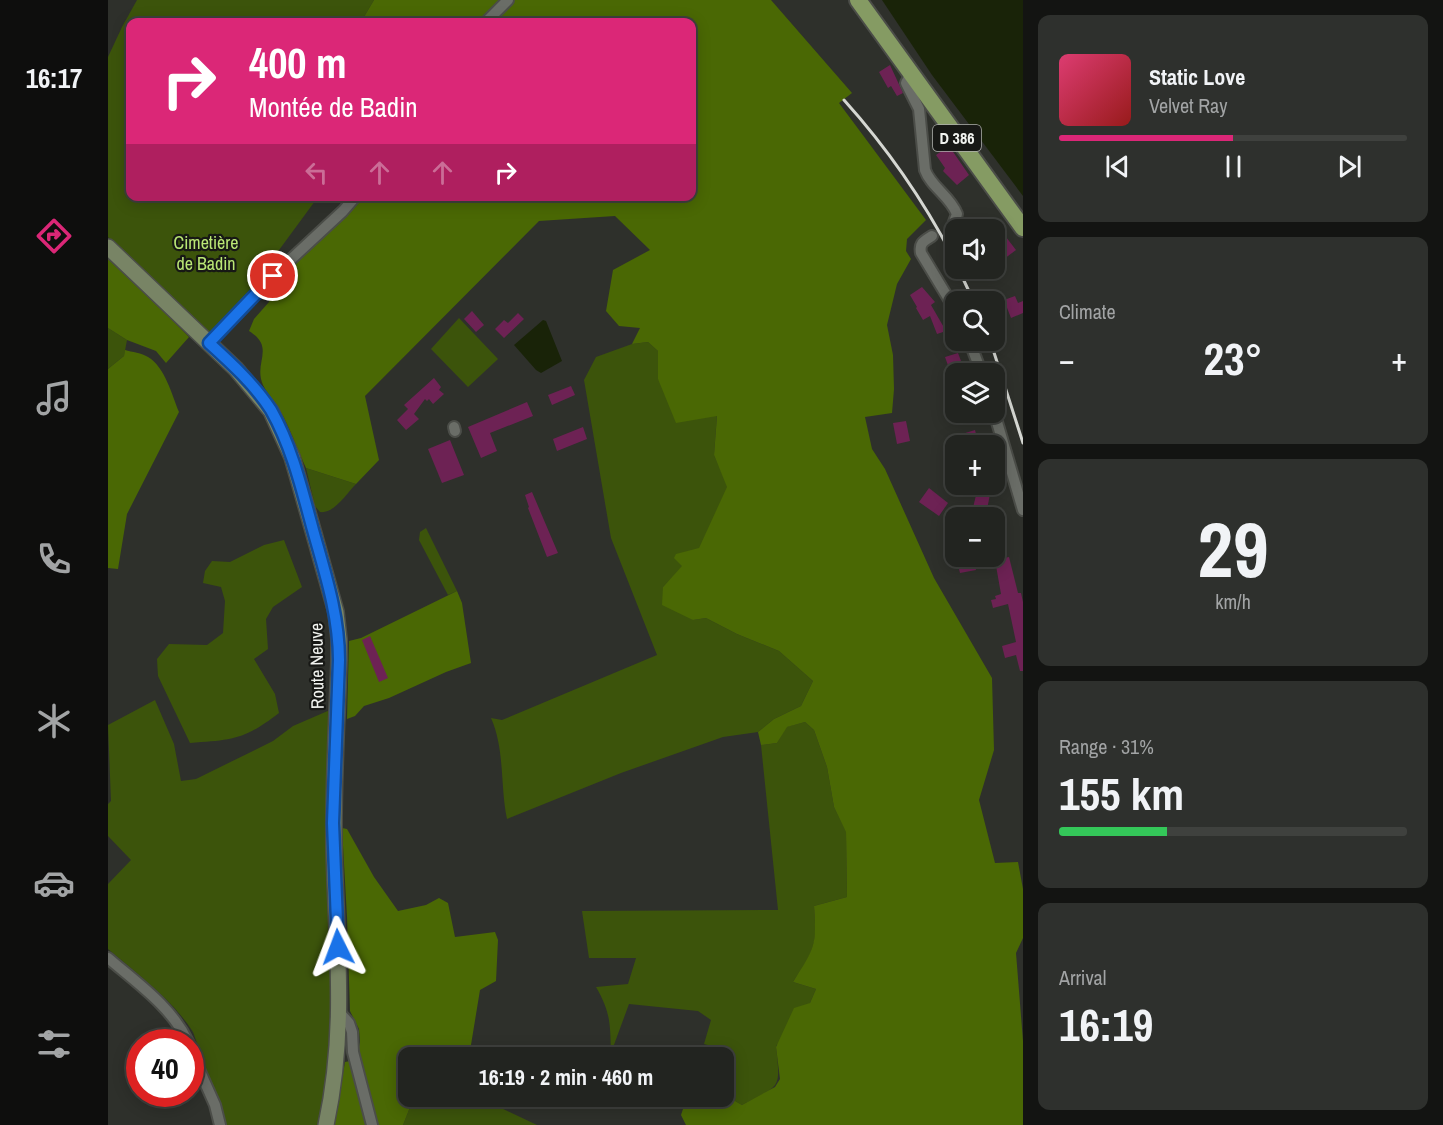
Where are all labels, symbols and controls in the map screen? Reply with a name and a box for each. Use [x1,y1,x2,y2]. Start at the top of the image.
text: 400 m [249,35,347,91]
icon: right [150,42,228,120]
text: 16:17 [26,60,82,96]
text: Static Love [1149,62,1245,92]
text: Montée de Badin [249,89,418,125]
text: Velvet Ray [1149,92,1227,119]
road number: D 386 [933,125,981,151]
icon: previous [1101,150,1134,183]
icon: pause [1217,150,1250,183]
icon: next [1333,150,1366,183]
icon: left [300,156,333,189]
icon: ahead [363,156,396,189]
icon: ahead [426,156,459,189]
icon: right [489,156,522,189]
icon: directions [33,215,75,257]
map controls [945,219,1005,567]
button: sound [945,219,1005,279]
park label: Cimetière de Badin [174,230,238,276]
pin [247,250,298,301]
icon: arrive [256,259,289,292]
button: search [945,291,1005,351]
text: Climate [1059,298,1116,325]
text: 23° [1203,328,1263,389]
text: − [1059,337,1075,381]
text: + [1391,337,1407,381]
button: layers [945,363,1005,423]
icon: music [33,377,75,419]
button: + [945,435,1005,495]
text: 29 [1197,496,1269,601]
button: − [945,507,1005,567]
icon: phone [33,538,75,580]
text: km/h [1215,588,1251,615]
street label: Route Neuve [303,623,330,709]
icon: climate [33,700,75,742]
text: Range · 31% [1059,733,1154,760]
text: 155 km [1059,763,1184,824]
icon: car [33,862,75,904]
position arrow [306,915,370,979]
text: Arrival [1059,964,1106,991]
text: 16:19 [1059,994,1153,1055]
icon: filters [33,1023,75,1065]
speed limit sign: 40 [126,1029,204,1107]
text: 16:19 · 2 min · 460 m [479,1062,653,1092]

